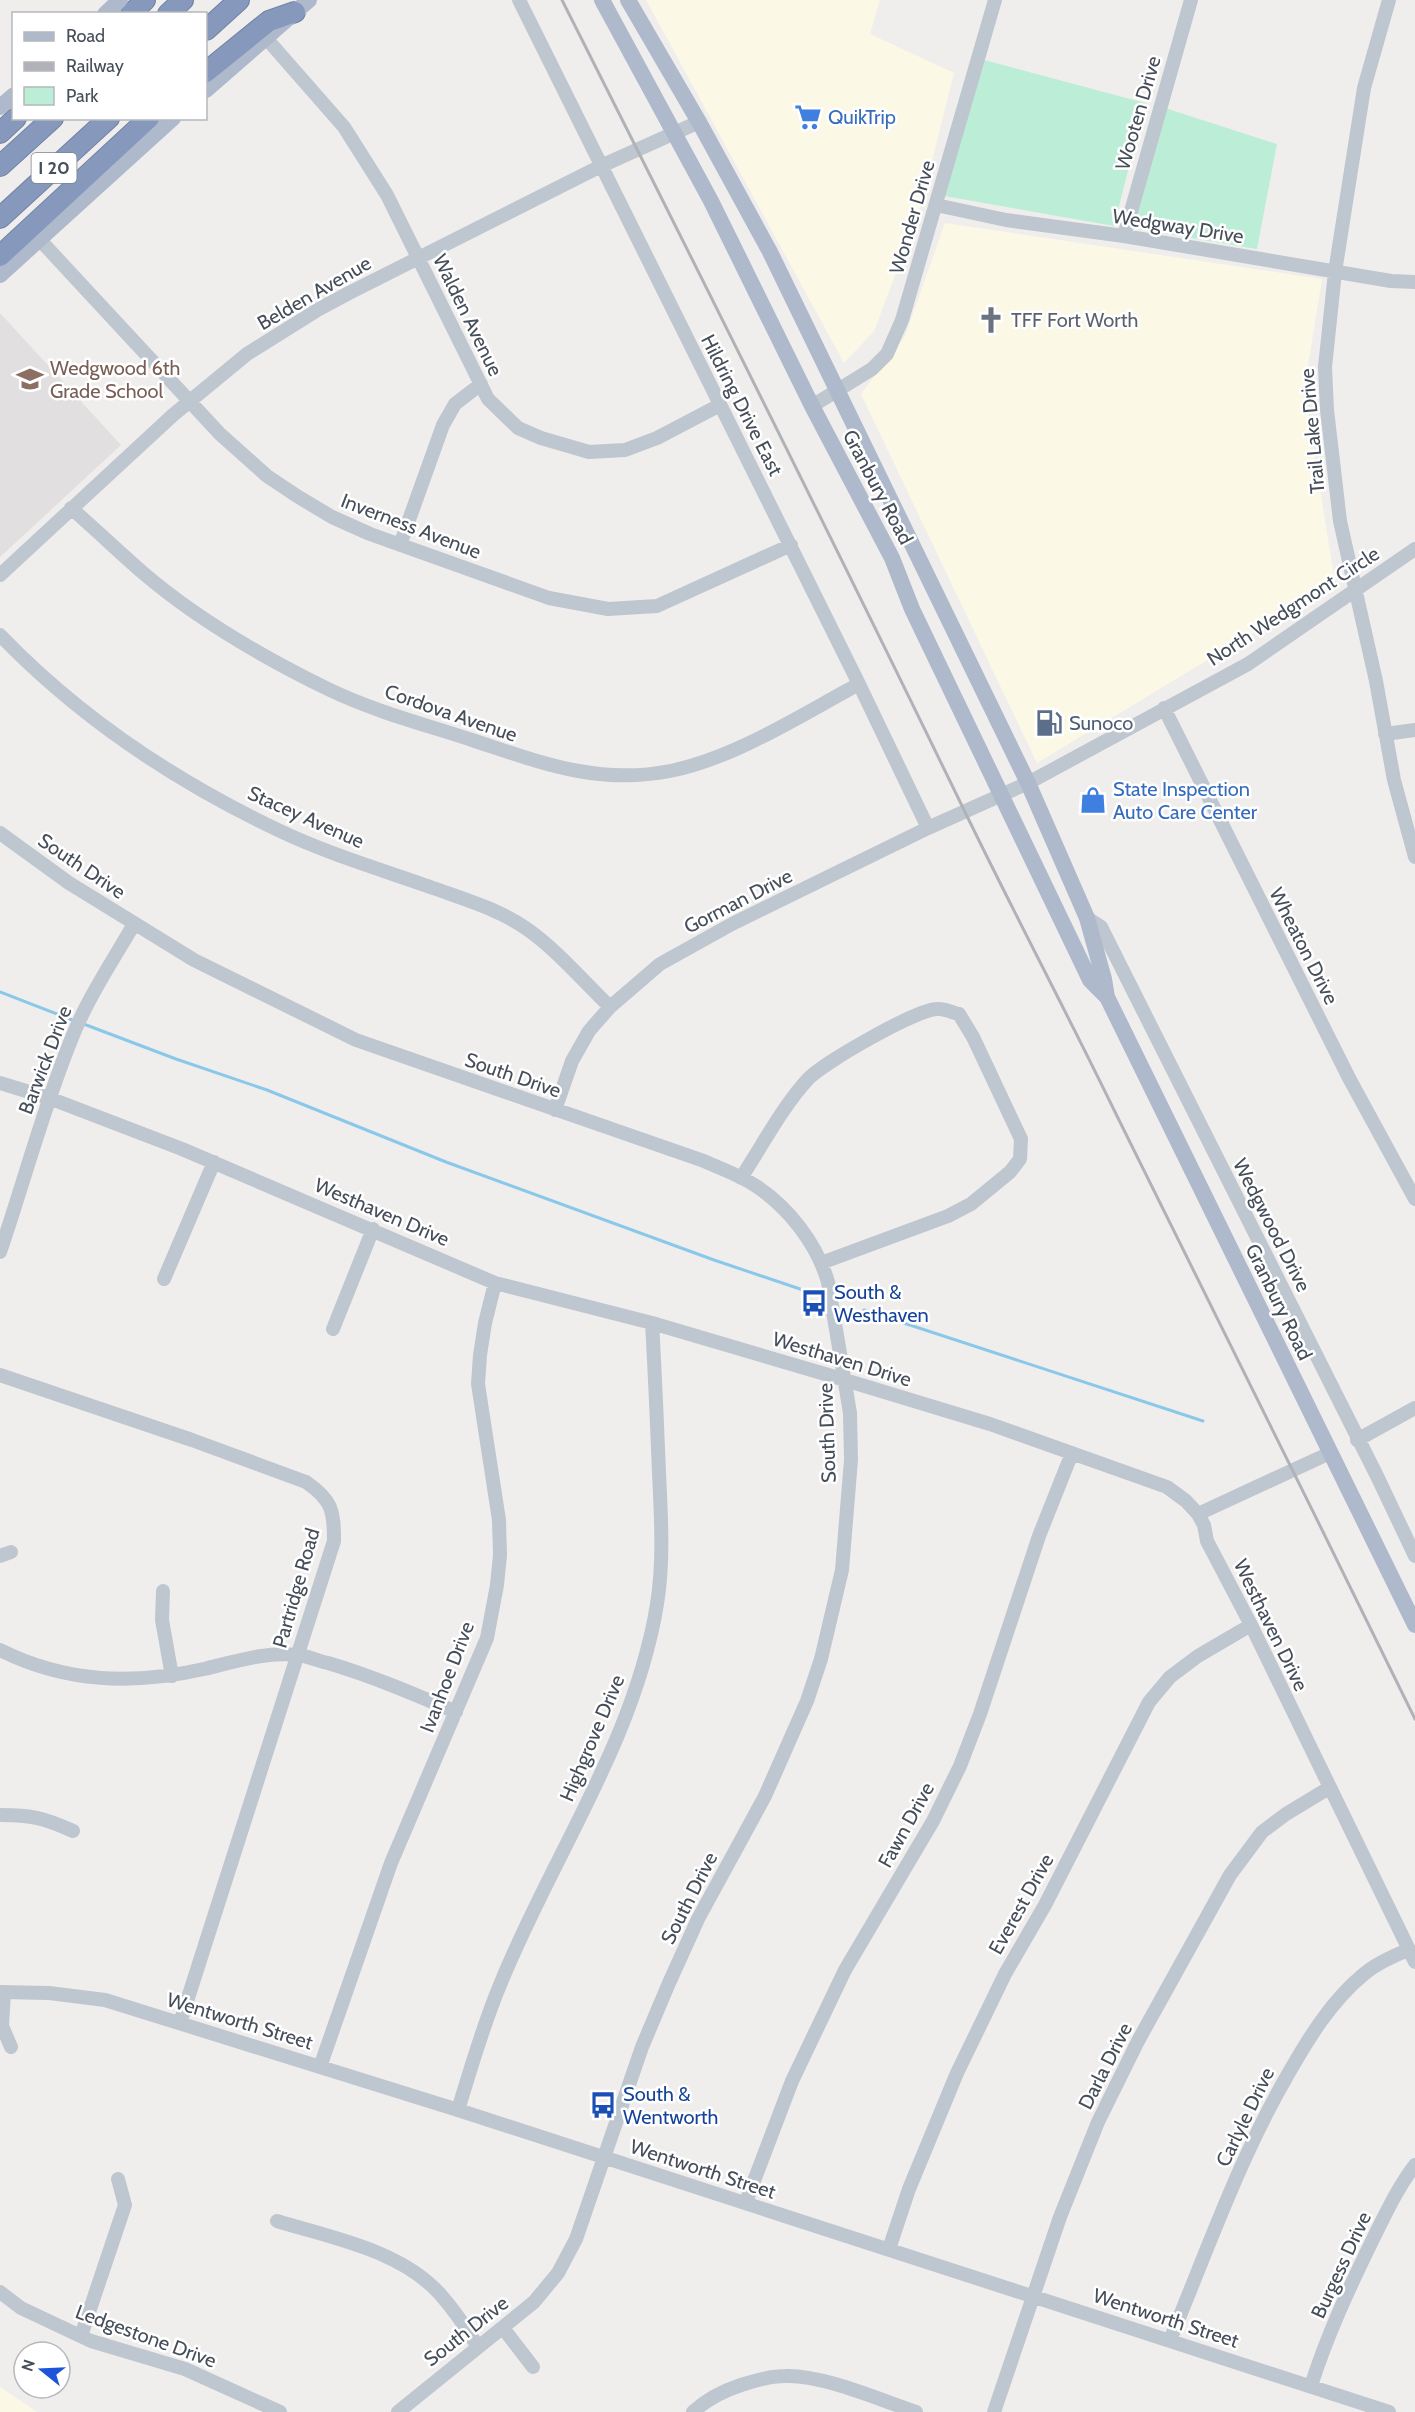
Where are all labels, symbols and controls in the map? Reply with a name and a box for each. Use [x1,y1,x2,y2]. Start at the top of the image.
legend [12,12,207,120]
text: Road [66,25,105,47]
street label: Wooten Drive [1110,53,1166,173]
text: Railway [66,55,124,77]
text: Park [66,85,99,107]
supermarket icon: QuikTrip [793,102,823,132]
place label: QuikTrip [828,105,896,129]
road number: I 20 [32,153,76,183]
street label: Wonder Drive [884,157,940,277]
street label: Wedgway Drive [1111,204,1245,248]
street label: Walden Avenue [428,250,508,380]
street label: Belden Avenue [253,251,375,335]
church icon: TFF Fort Worth [976,305,1006,335]
place label: TFF Fort Worth [1011,308,1138,332]
street label: Hildring Drive East [696,330,788,480]
place label: Wedgwood 6th Grade School [50,356,180,403]
school or university icon: Wedgwood 6th Grade School [15,364,45,394]
street label: Trail Lake Drive [1295,367,1329,495]
street label: Granbury Road [838,426,918,548]
street label: Inverness Avenue [338,488,484,564]
street label: North Wedgmont Circle [1202,541,1384,671]
street label: Cordova Avenue [382,679,520,747]
fuel station icon: Sunoco [1034,708,1064,738]
place label: Sunoco [1069,711,1133,735]
place label: State Inspection Auto Care Center [1113,777,1258,824]
street label: Stacey Avenue [244,781,368,853]
shop icon: State Inspection Auto Care Center [1078,785,1108,815]
street label: South Drive [34,828,130,904]
street label: Gorman Drive [680,863,796,939]
street label: Wheaton Drive [1264,884,1344,1008]
street label: Barwick Drive [13,1002,77,1118]
street label: South Drive [462,1047,564,1103]
street label: Wedgwood Drive [1228,1154,1316,1296]
street label: Westhaven Drive [311,1173,453,1251]
street label: Granbury Road [1241,1240,1317,1364]
place label: South & Westhaven [834,1280,929,1327]
bus stop icon: South & Westhaven [799,1288,829,1318]
street label: Westhaven Drive [770,1326,914,1392]
street label: South Drive [813,1383,841,1483]
street label: Partridge Road [267,1525,325,1651]
street label: Westhaven Drive [1229,1555,1313,1695]
street label: Ivanhoe Drive [415,1618,479,1736]
street label: Highgrove Drive [555,1671,629,1805]
street label: Fawn Drive [873,1778,939,1872]
street label: South Drive [656,1848,722,1948]
street label: Everest Drive [984,1849,1058,1959]
street label: Wentworth Street [164,1987,316,2055]
street label: Darla Drive [1073,2019,1137,2113]
street label: Carlyle Drive [1211,2064,1279,2170]
place label: South & Wentworth [623,2082,718,2129]
bus stop icon: South & Wentworth [588,2090,618,2120]
street label: Wentworth Street [627,2134,779,2204]
street label: Burgess Drive [1306,2208,1376,2322]
street label: Wentworth Street [1090,2283,1242,2353]
street label: South Drive [419,2291,513,2371]
street label: Ledgestone Drive [72,2299,220,2373]
north arrow [12,2340,72,2400]
text: N [17,2357,39,2374]

